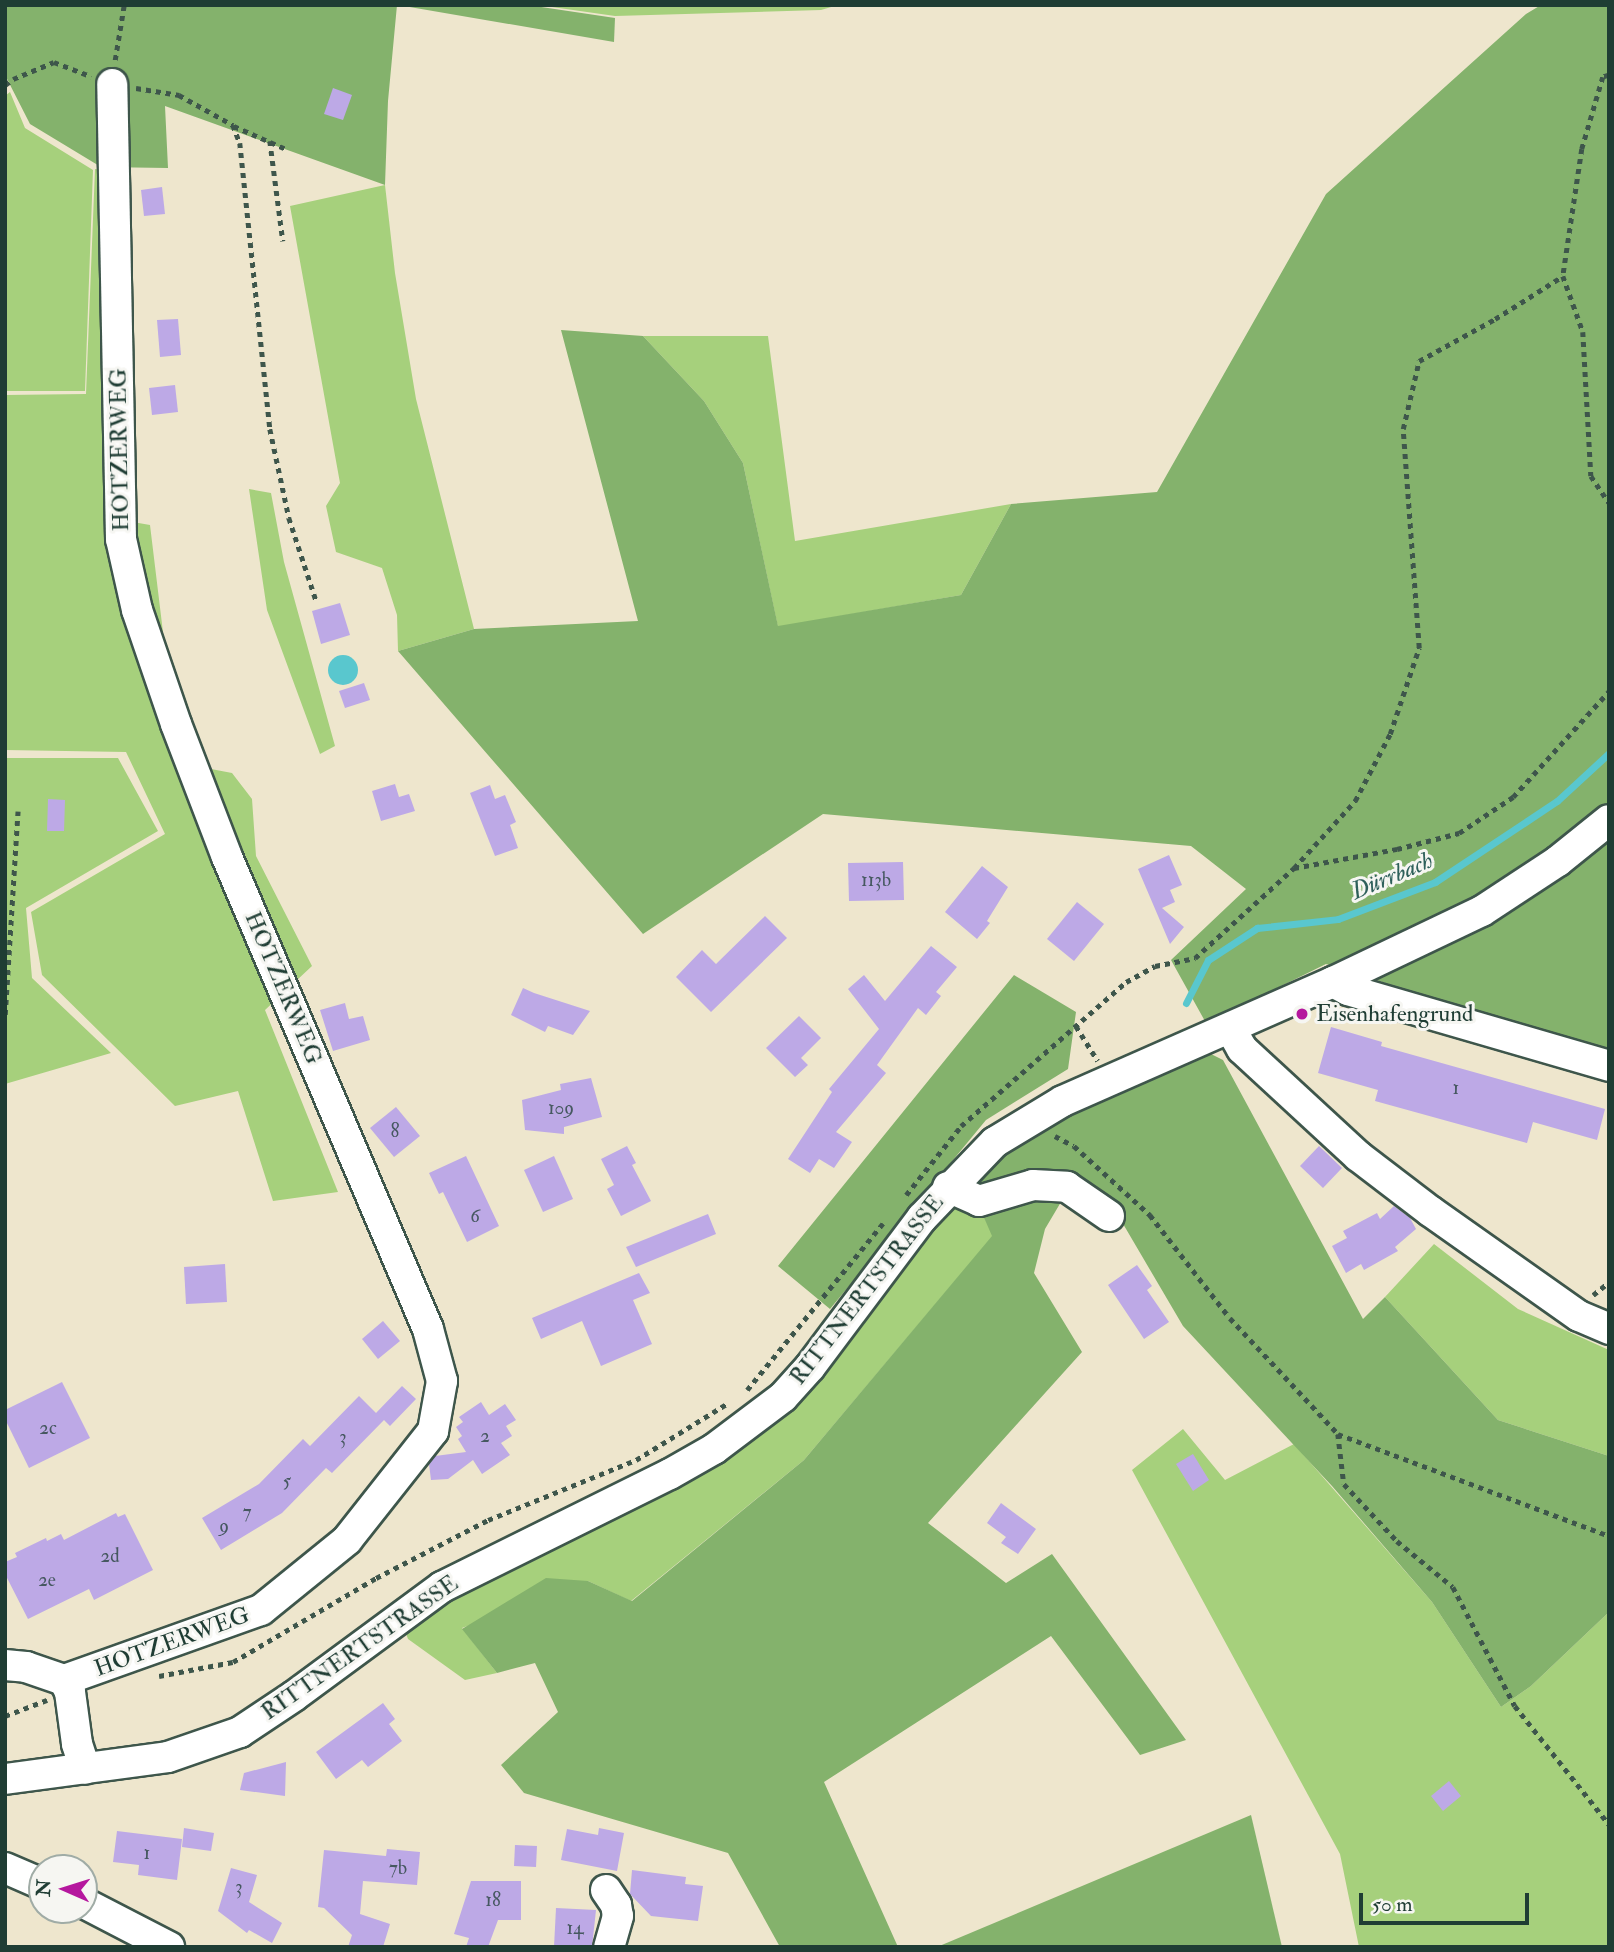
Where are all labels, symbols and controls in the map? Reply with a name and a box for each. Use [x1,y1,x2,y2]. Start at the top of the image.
street label: HOTZERWEG [105,368,135,532]
water label: Dürrbach [1347,846,1437,906]
house number: 113b [861,870,891,892]
street label: HOTZERWEG [238,908,328,1068]
place label: Eisenhafengrund [1316,1000,1473,1028]
marker: Eisenhafengrund [1294,1006,1310,1022]
house number: 1 [1453,1078,1459,1100]
house number: 109 [548,1098,574,1120]
house number: 8 [391,1121,399,1143]
street label: RITTNERTSTRASSE [784,1189,950,1391]
house number: 6 [470,1206,480,1228]
house number: 2c [39,1418,57,1440]
house number: 2 [480,1426,490,1448]
house number: 3 [339,1427,347,1449]
house number: 5 [283,1471,291,1493]
house number: 7 [243,1502,251,1524]
house number: 9 [219,1516,229,1538]
house number: 2d [101,1546,119,1568]
house number: 2e [38,1570,56,1592]
street label: RITTNERTSTRASSE [256,1570,464,1726]
street label: HOTZERWEG [91,1601,253,1683]
house number: 1 [144,1843,150,1865]
north arrow [28,1854,98,1924]
house number: 7b [389,1858,407,1880]
house number: 3 [235,1877,243,1899]
scale bar [1362,1878,1532,1922]
text: N [32,1879,56,1897]
house number: 18 [485,1890,501,1912]
text: 50 m [1372,1891,1413,1918]
house number: 14 [566,1918,584,1940]

